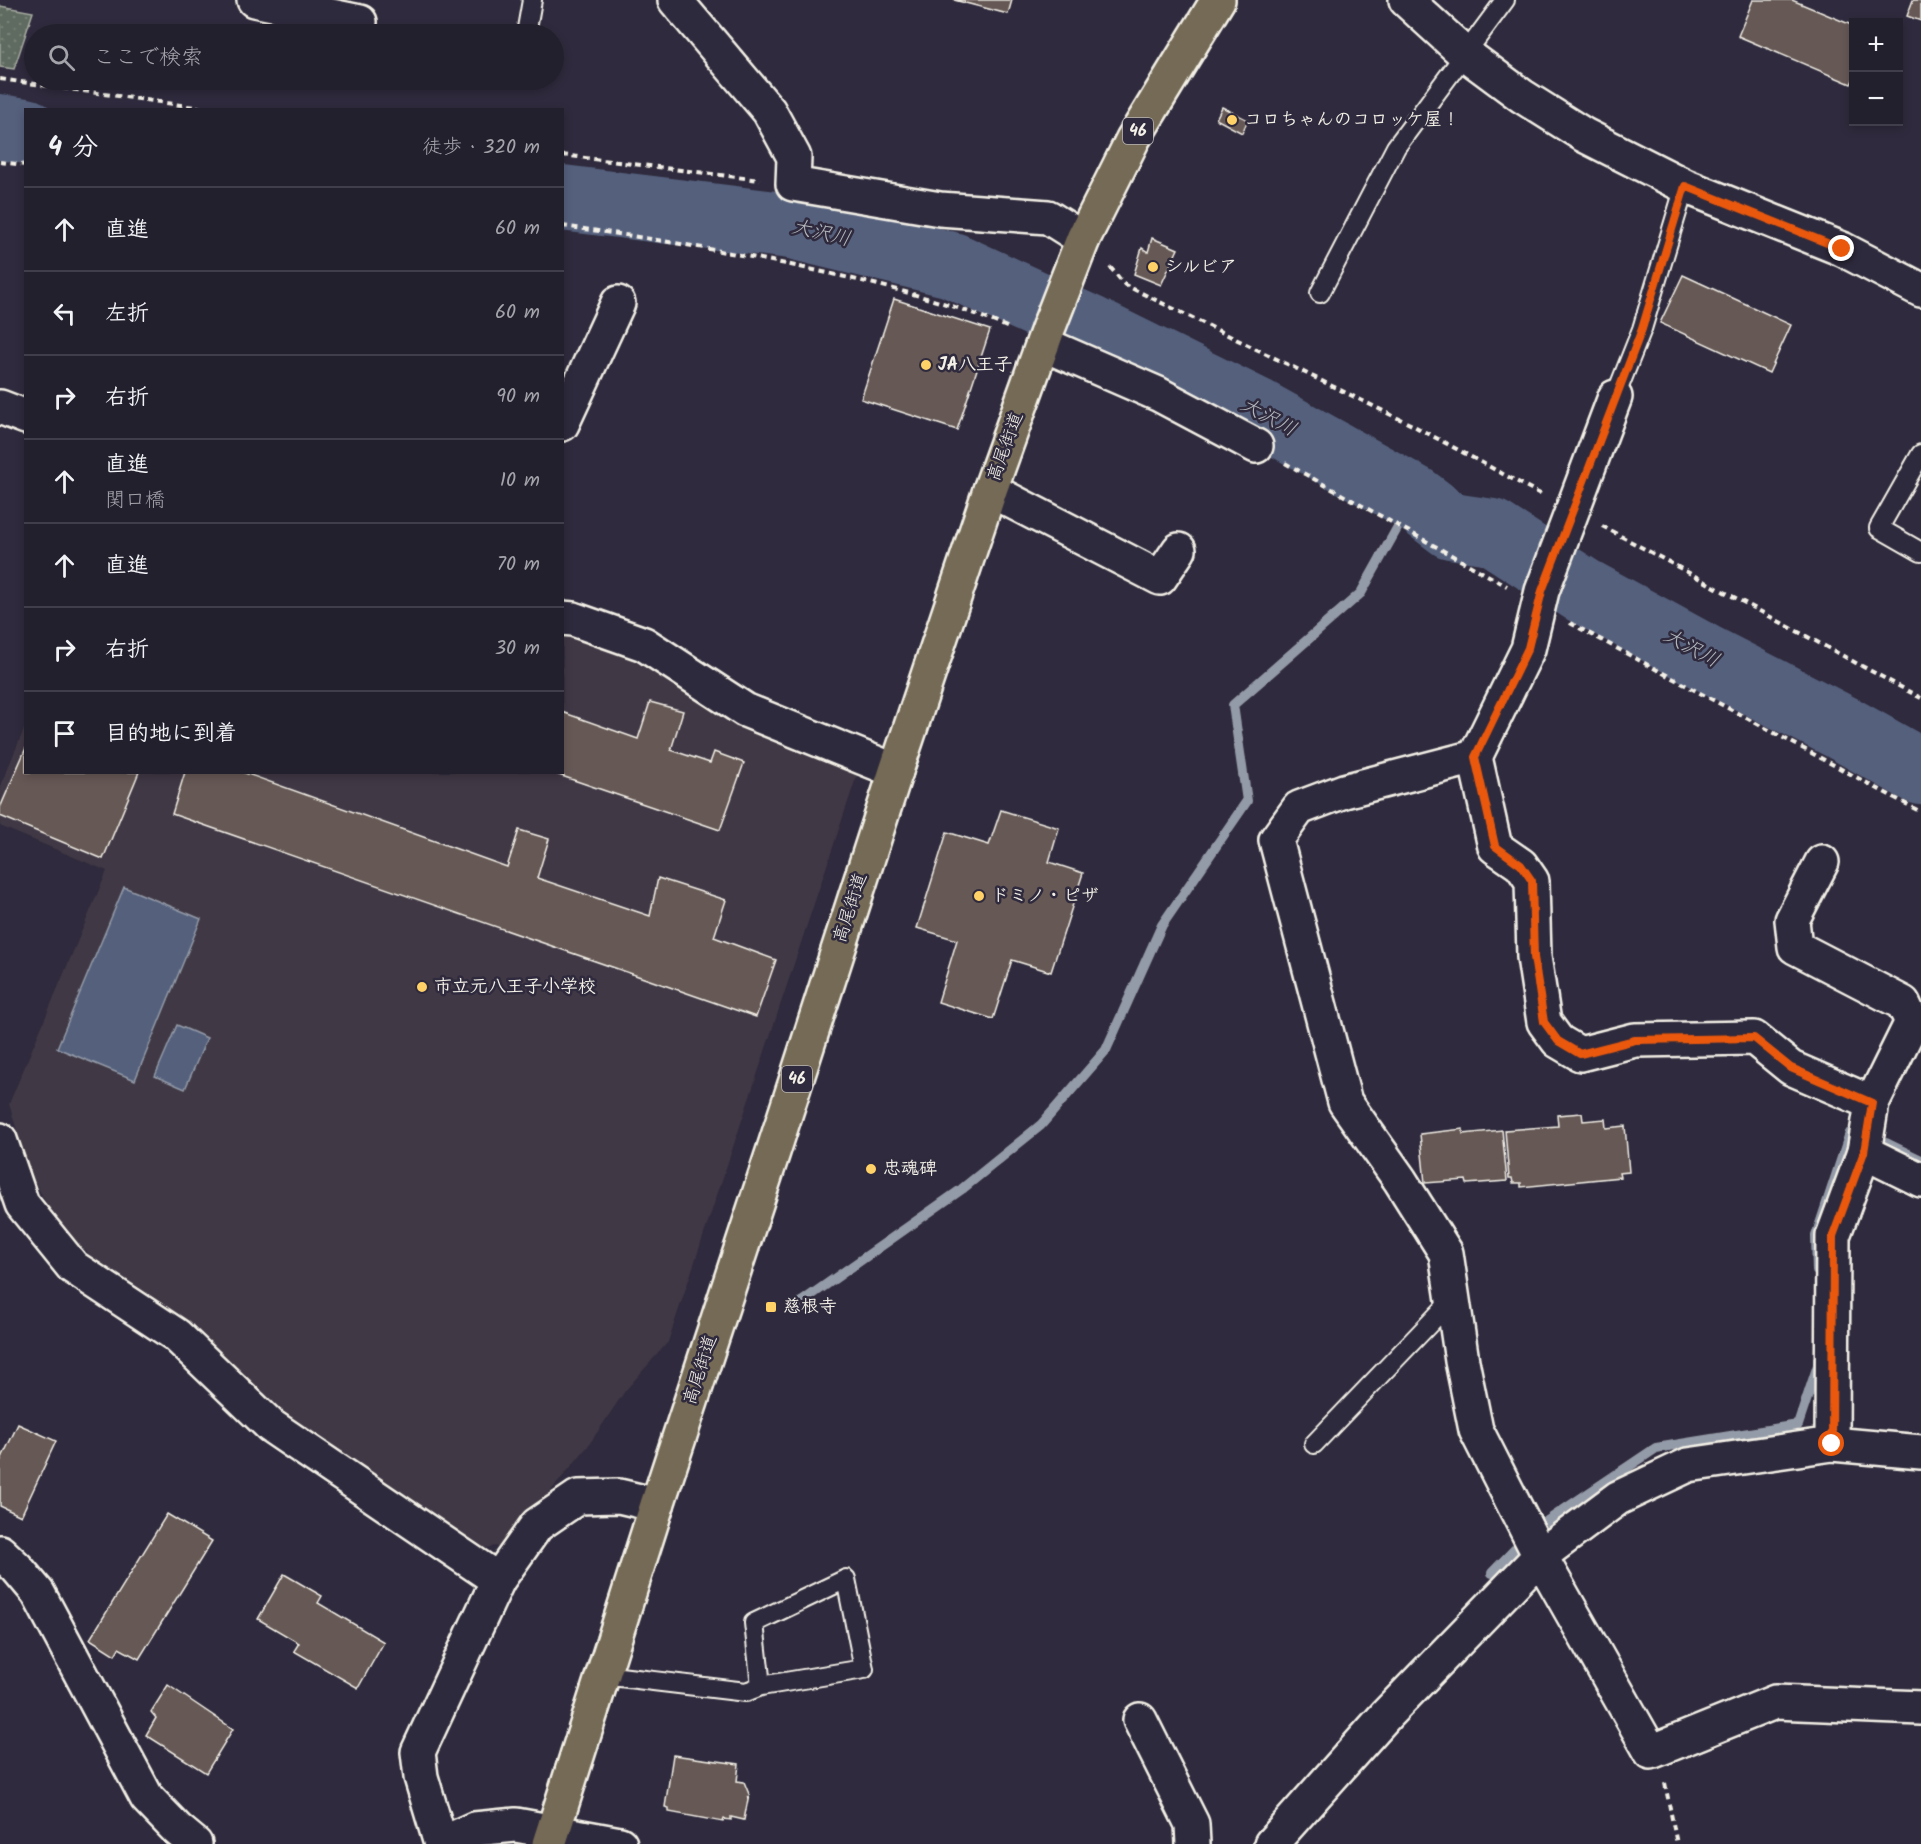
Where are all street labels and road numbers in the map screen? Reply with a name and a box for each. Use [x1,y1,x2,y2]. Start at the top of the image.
road number: 46 [1123,118,1153,144]
street label: 高尾街道 [980,408,1032,486]
street label: 高尾街道 [826,869,876,947]
road number: 46 [782,1066,812,1092]
street label: 高尾街道 [676,1331,726,1409]

